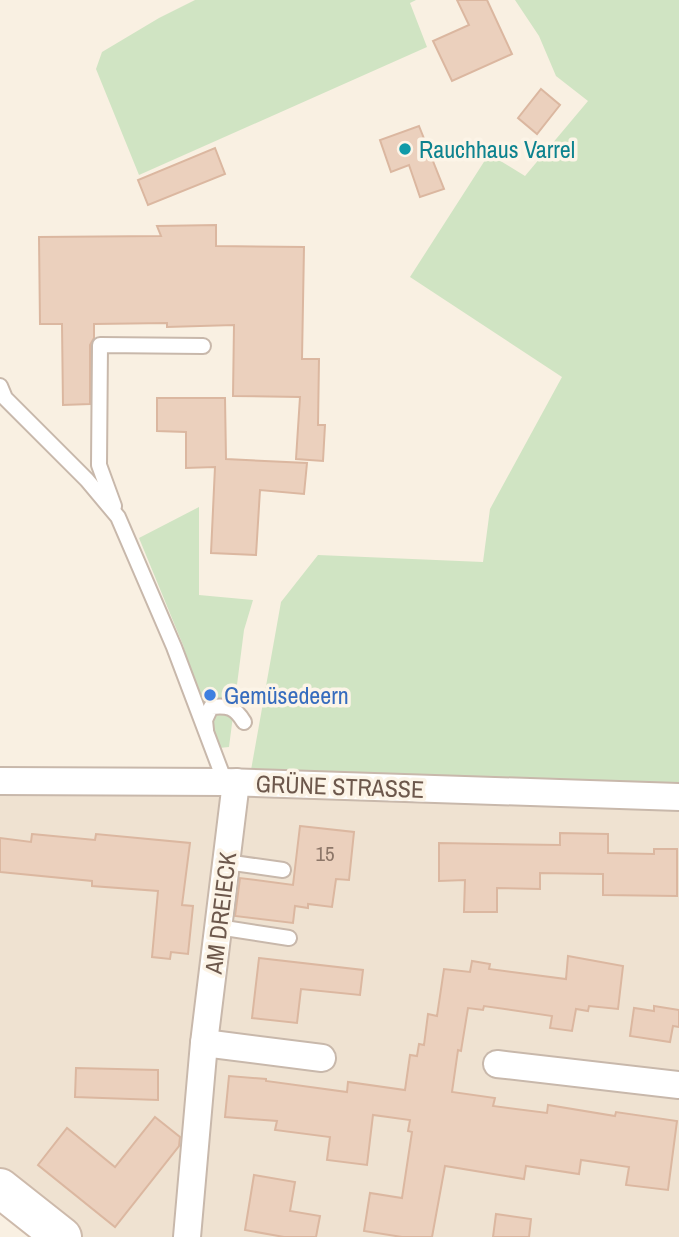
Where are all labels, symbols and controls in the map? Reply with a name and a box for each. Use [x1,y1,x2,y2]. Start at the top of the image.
place label: Rauchhaus Varrel [419,133,575,165]
marker: Rauchhaus Varrel [397,141,413,157]
place label: Gemüsedeern [224,679,349,711]
marker: Gemüsedeern [202,687,218,703]
street label: GRÜNE STRASSE [255,767,425,805]
house number: 15 [315,839,335,868]
street label: AM DREIECK [197,850,243,977]

